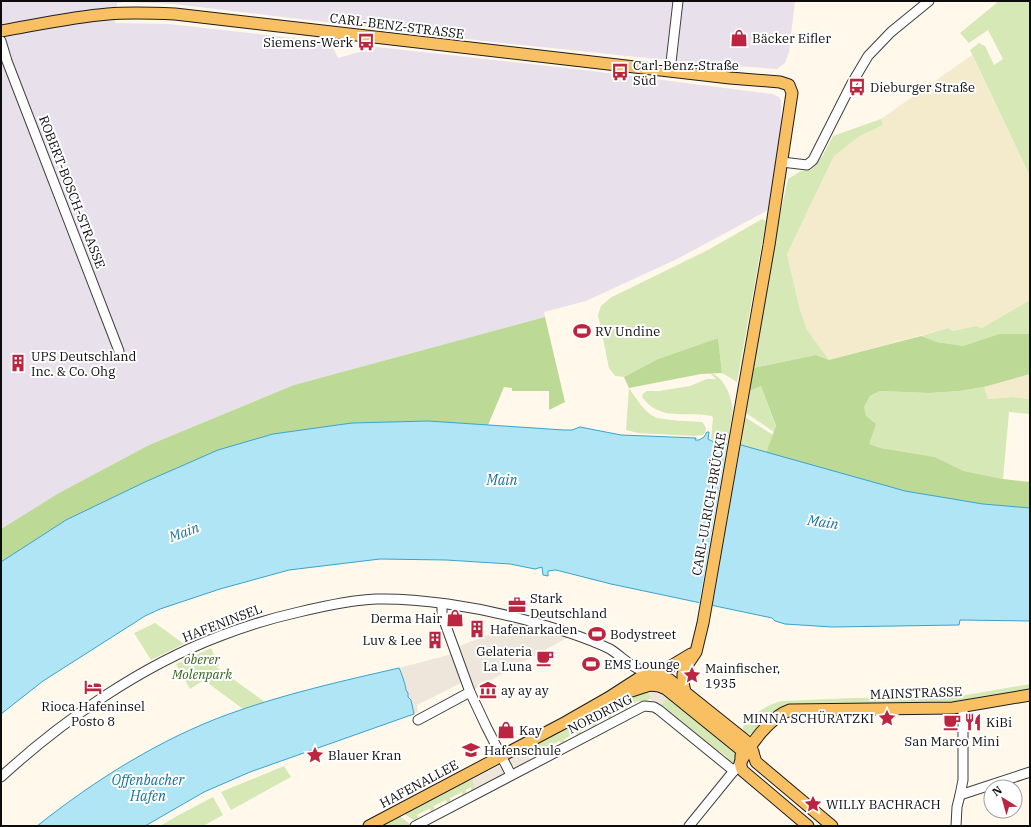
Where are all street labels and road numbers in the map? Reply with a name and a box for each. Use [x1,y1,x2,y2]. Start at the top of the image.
street label: CARL-BENZ-STRASSE [329,9,465,43]
street label: ROBERT-BOSCH-STRASSE [35,113,109,271]
street label: CARL-ULRICH-BRÜCKE [688,431,730,577]
street label: HAFENINSEL [180,600,265,646]
street label: MAINSTRASSE [870,683,962,703]
street label: NORDRING [565,691,635,737]
street label: HAFENALLEE [377,756,461,812]

